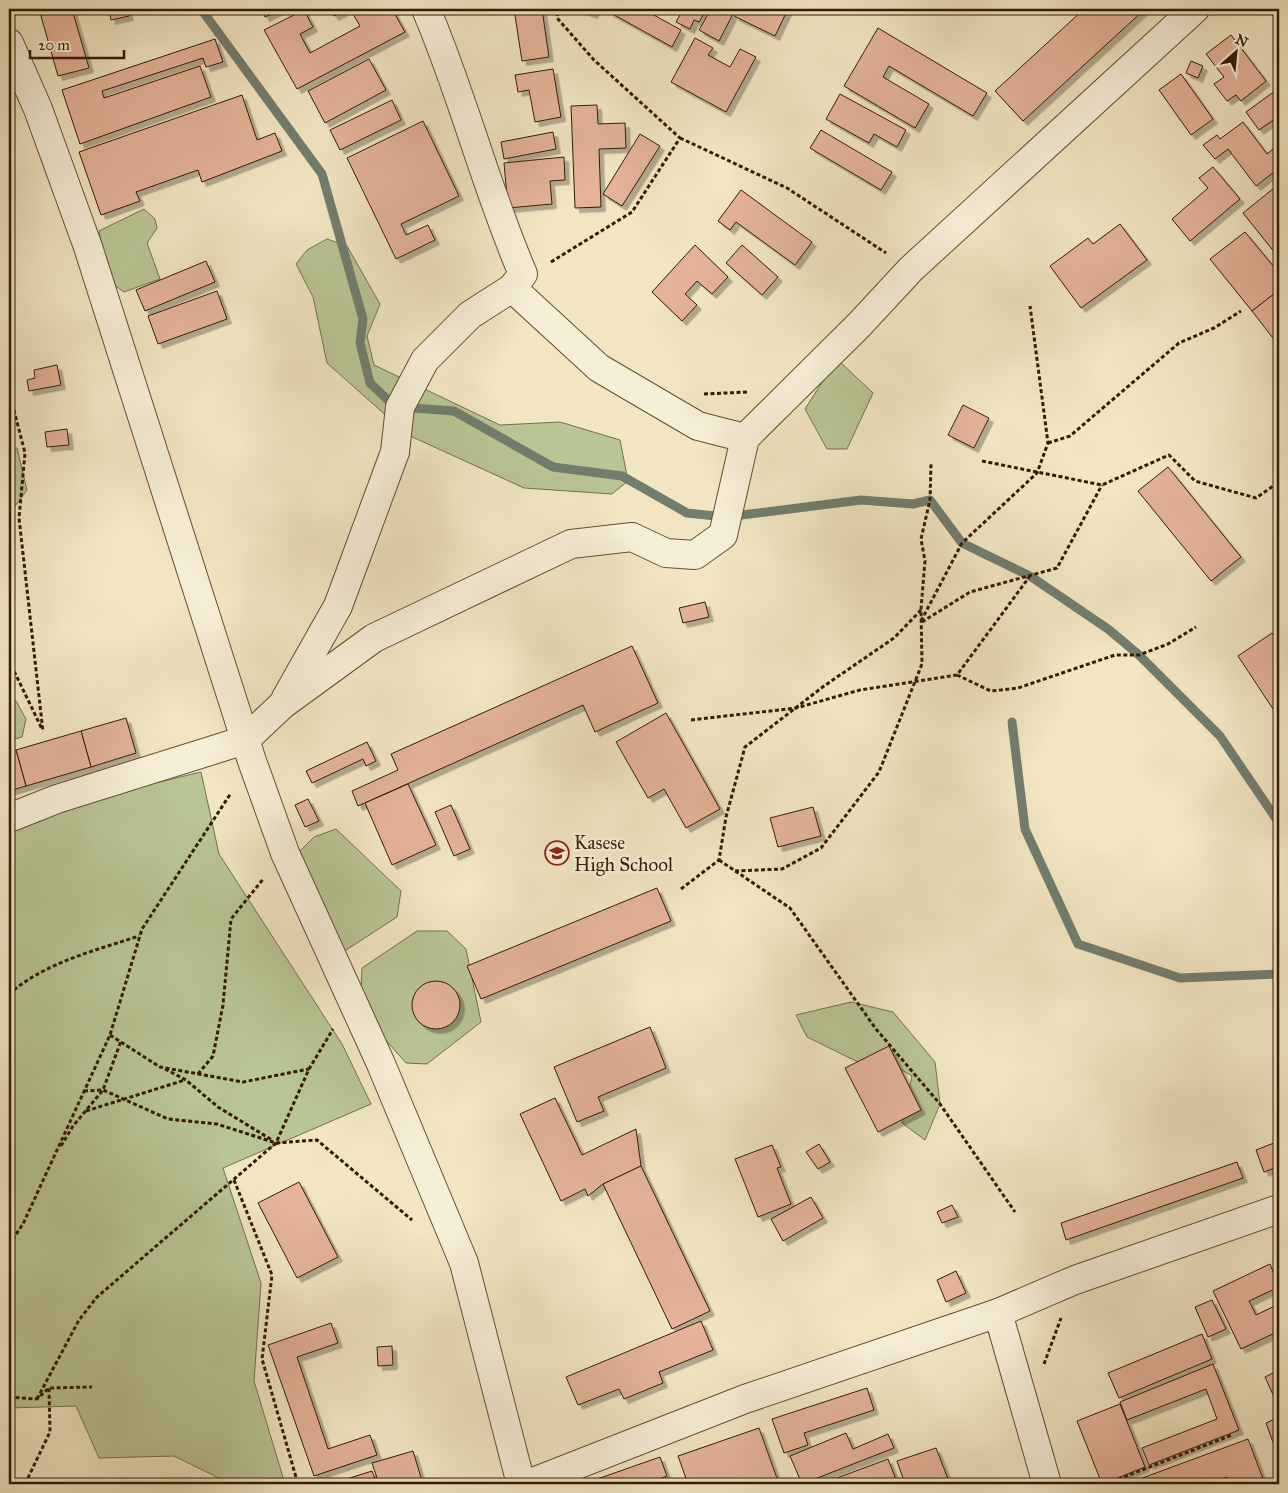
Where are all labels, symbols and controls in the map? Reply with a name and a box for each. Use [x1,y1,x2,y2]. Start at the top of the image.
scale bar [30,28,124,60]
north arrow [1210,28,1260,78]
text: N [1233,31,1251,51]
text: 20 m [38,36,70,54]
place label: Kasese High School [574,831,674,877]
school or university icon: Kasese High School [544,840,570,866]

